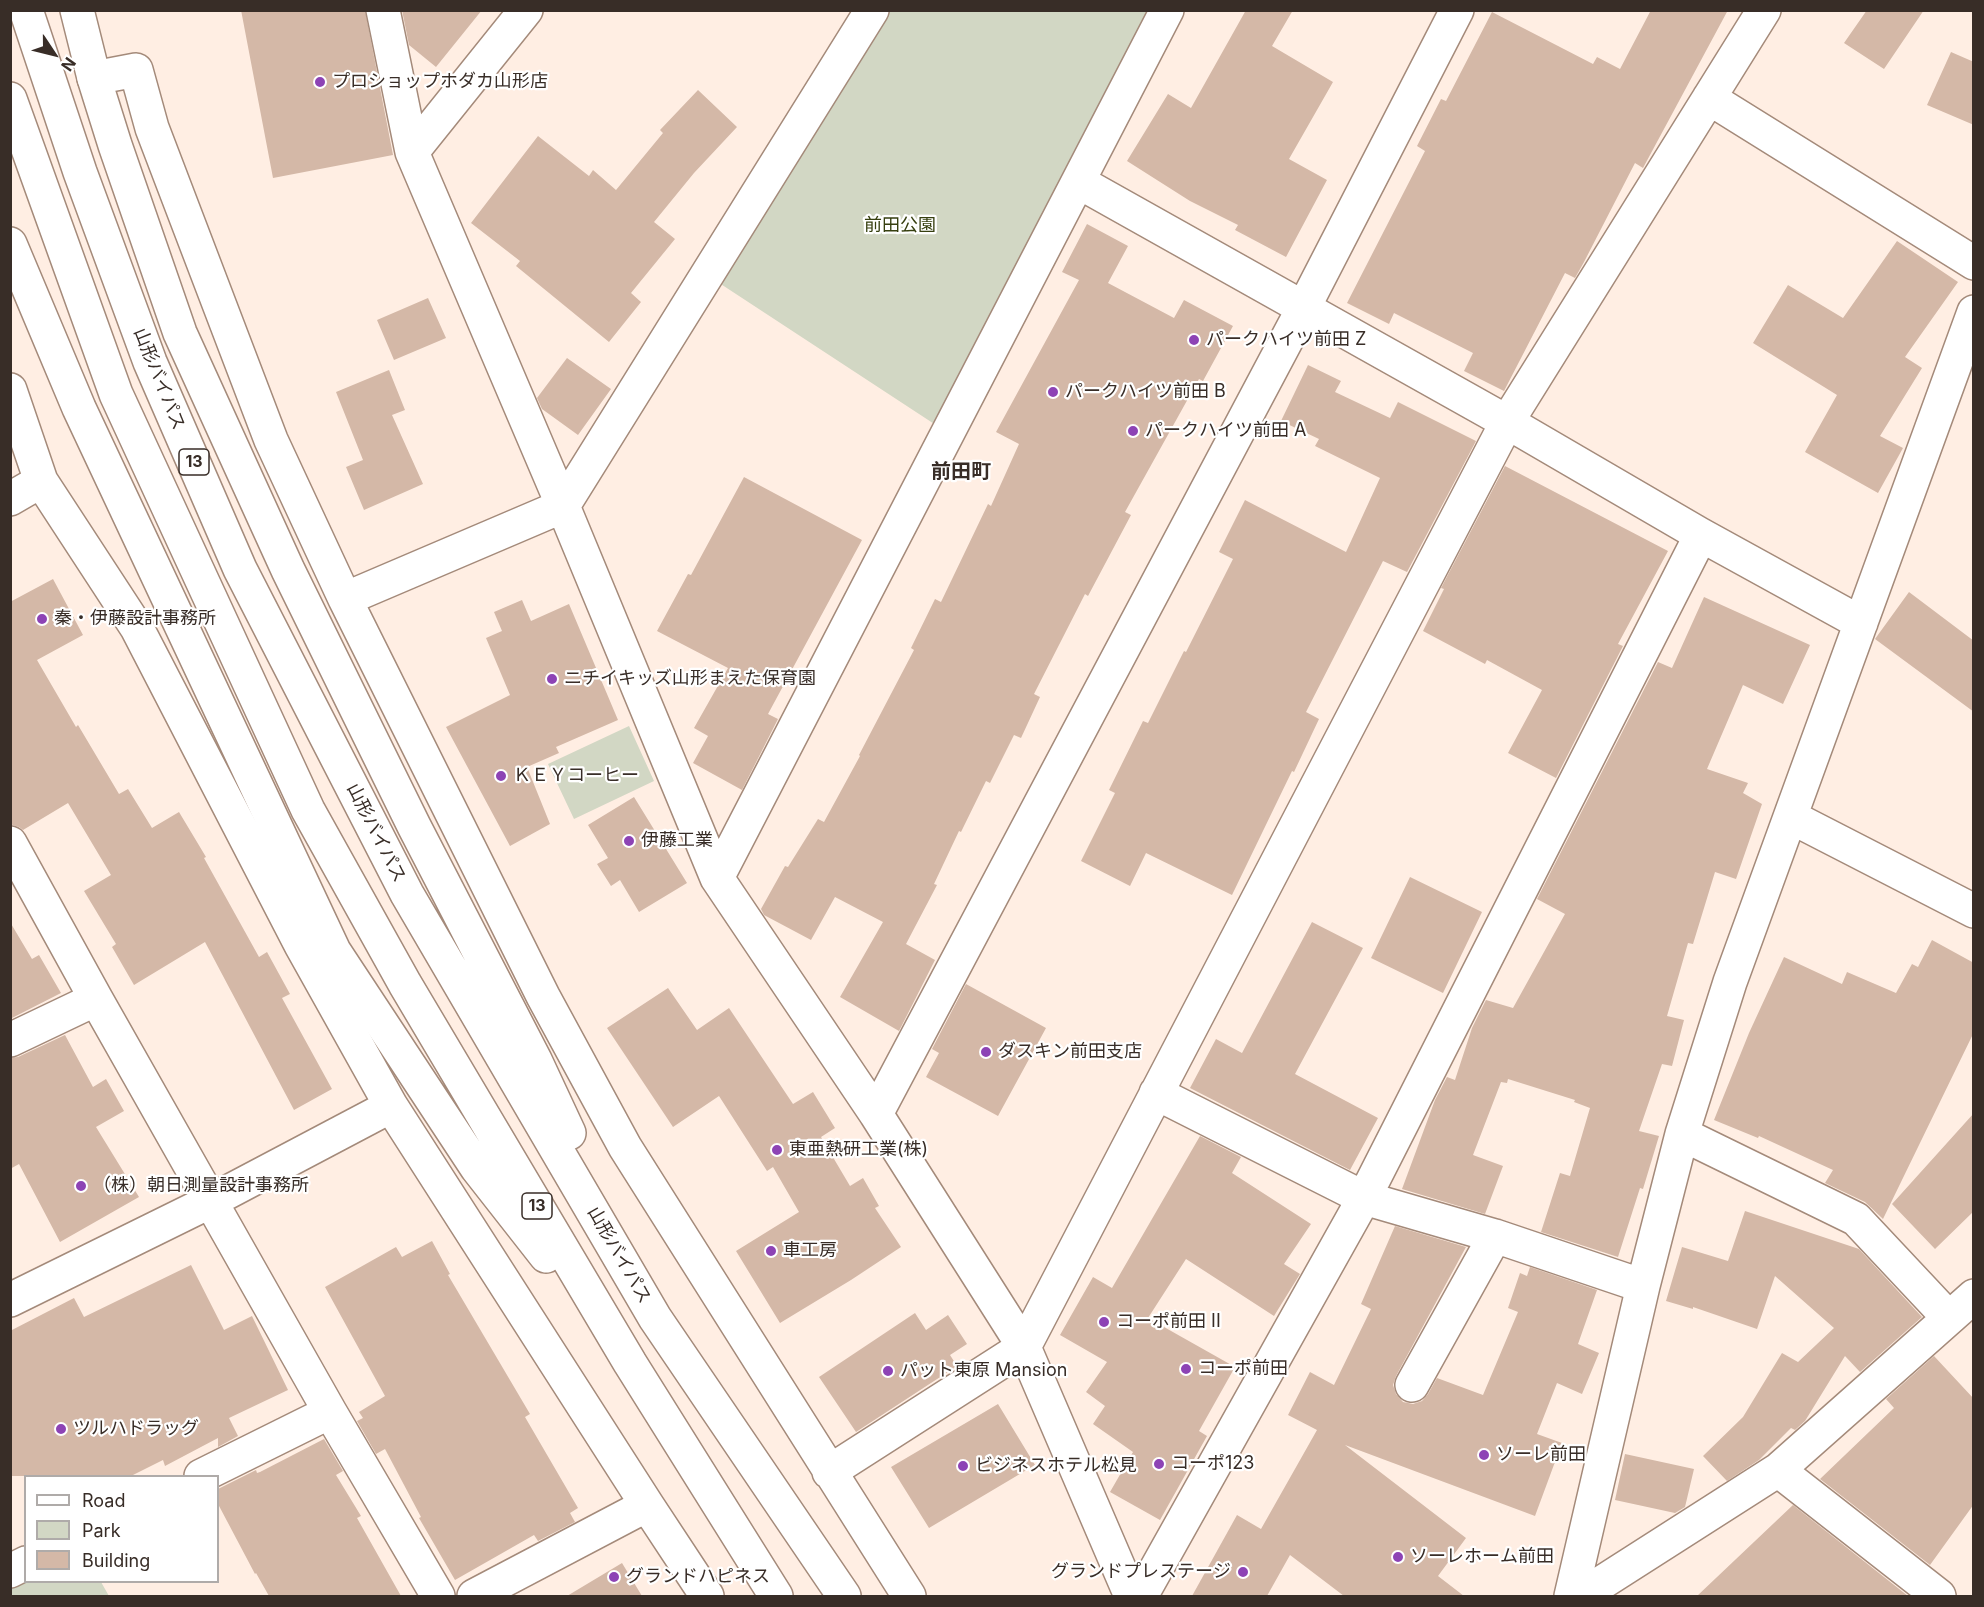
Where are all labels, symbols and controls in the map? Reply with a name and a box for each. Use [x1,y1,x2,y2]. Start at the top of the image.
north arrow [24,24,84,84]
text: N [57,54,80,75]
place label: プロショップホダカ山形店 [332,71,548,93]
marker: プロショップホダカ山形店 [313,75,327,89]
park label: 前田公園 [864,215,936,237]
street label: 山形バイパス [129,325,189,433]
place label: パークハイツ前田 Z [1206,329,1366,351]
marker: パークハイツ前田 Z [1187,333,1201,347]
place label: パークハイツ前田 B [1065,381,1226,403]
marker: パークハイツ前田 B [1046,385,1060,399]
place label: パークハイツ前田 A [1145,420,1306,442]
marker: パークハイツ前田 A [1126,424,1140,438]
road number: 13 [179,449,209,475]
district label: 前田町 [931,460,991,484]
place label: 秦・伊藤設計事務所 [54,608,216,630]
marker: 秦・伊藤設計事務所 [35,612,49,626]
place label: ニチイキッズ山形まえた保育園 [564,668,816,690]
marker: ニチイキッズ山形まえた保育園 [545,672,559,686]
place label: ＫＥＹコーヒー [513,765,639,787]
marker: ＫＥＹコーヒー [494,769,508,783]
street label: 山形バイパス [342,780,410,886]
place label: 伊藤工業 [641,830,713,852]
marker: 伊藤工業 [622,834,636,848]
place label: ダスキン前田支店 [998,1041,1142,1063]
marker: ダスキン前田支店 [979,1045,993,1059]
place label: 東亜熱研工業(株) [789,1139,928,1161]
marker: 東亜熱研工業(株) [770,1143,784,1157]
place label: （株）朝日測量設計事務所 [93,1175,309,1197]
marker: （株）朝日測量設計事務所 [74,1179,88,1193]
road number: 13 [522,1193,552,1219]
street label: 山形バイパス [583,1203,655,1307]
place label: 車工房 [783,1240,837,1262]
marker: 車工房 [764,1244,778,1258]
place label: コーポ前田 II [1116,1311,1221,1333]
marker: コーポ前田 II [1097,1315,1111,1329]
place label: コーポ前田 [1198,1358,1288,1380]
place label: パット東原 Mansion [900,1360,1067,1382]
marker: コーポ前田 [1179,1362,1193,1376]
marker: パット東原 Mansion [881,1364,895,1378]
place label: ツルハドラッグ [73,1418,199,1440]
marker: ツルハドラッグ [54,1422,68,1436]
place label: ソーレ前田 [1496,1444,1586,1466]
marker: ソーレ前田 [1477,1448,1491,1462]
place label: コーポ123 [1171,1453,1254,1475]
place label: ビジネスホテル松見 [975,1455,1137,1477]
marker: コーポ123 [1152,1457,1166,1471]
marker: ビジネスホテル松見 [956,1459,970,1473]
legend [24,1475,219,1583]
text: Road [82,1490,125,1511]
text: Park [82,1520,121,1541]
place label: ソーレホーム前田 [1410,1546,1554,1568]
text: Building [82,1550,150,1571]
marker: ソーレホーム前田 [1391,1550,1405,1564]
place label: グランドプレステージ [1051,1561,1231,1583]
marker: グランドプレステージ [1236,1565,1250,1579]
place label: グランドハピネス [626,1566,770,1588]
marker: グランドハピネス [607,1570,621,1584]

